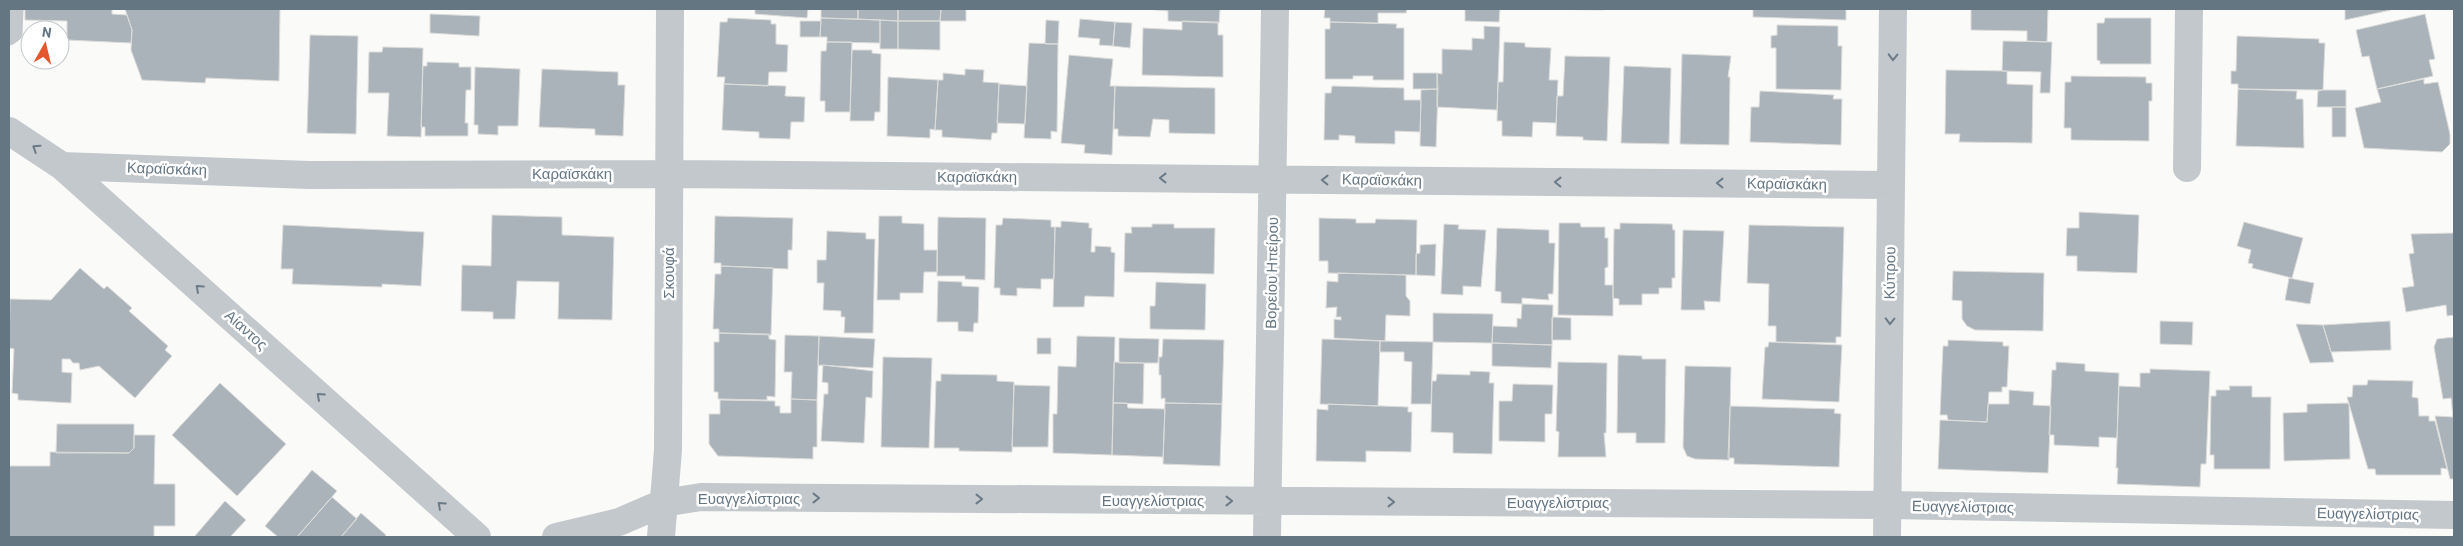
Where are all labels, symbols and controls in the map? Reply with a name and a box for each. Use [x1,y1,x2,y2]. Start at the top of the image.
north arrow [20,20,70,70]
text: N [41,23,53,41]
one-way arrow [1888,54,1898,62]
one-way arrow [32,145,41,155]
street label: Καραϊσκάκη [127,158,207,178]
street label: Καραϊσκάκη [532,164,612,182]
street label: Καραϊσκάκη [937,167,1017,185]
street label: Καραϊσκάκη [1342,169,1422,189]
one-way arrow [1158,173,1166,183]
street label: Καραϊσκάκη [1747,173,1827,193]
one-way arrow [1321,175,1328,185]
one-way arrow [1553,177,1561,187]
one-way arrow [1716,178,1724,188]
street label: Βορείου Ηπείρου [1261,217,1281,329]
street label: Κύπρου [1880,246,1898,300]
street label: Σκουφά [659,247,677,299]
one-way arrow [195,285,204,294]
street label: Αίαντος [222,306,272,353]
one-way arrow [1885,318,1895,325]
one-way arrow [316,393,325,402]
street label: Ευαγγελίστριας [698,489,800,507]
street label: Ευαγγελίστριας [1102,491,1204,509]
one-way arrow [813,493,821,503]
street label: Ευαγγελίστριας [1507,493,1609,511]
one-way arrow [975,494,983,505]
one-way arrow [1226,496,1233,506]
street label: Ευαγγελίστριας [1912,496,2014,516]
one-way arrow [1388,497,1396,507]
one-way arrow [438,502,447,511]
street label: Ευαγγελίστριας [2317,503,2419,523]

